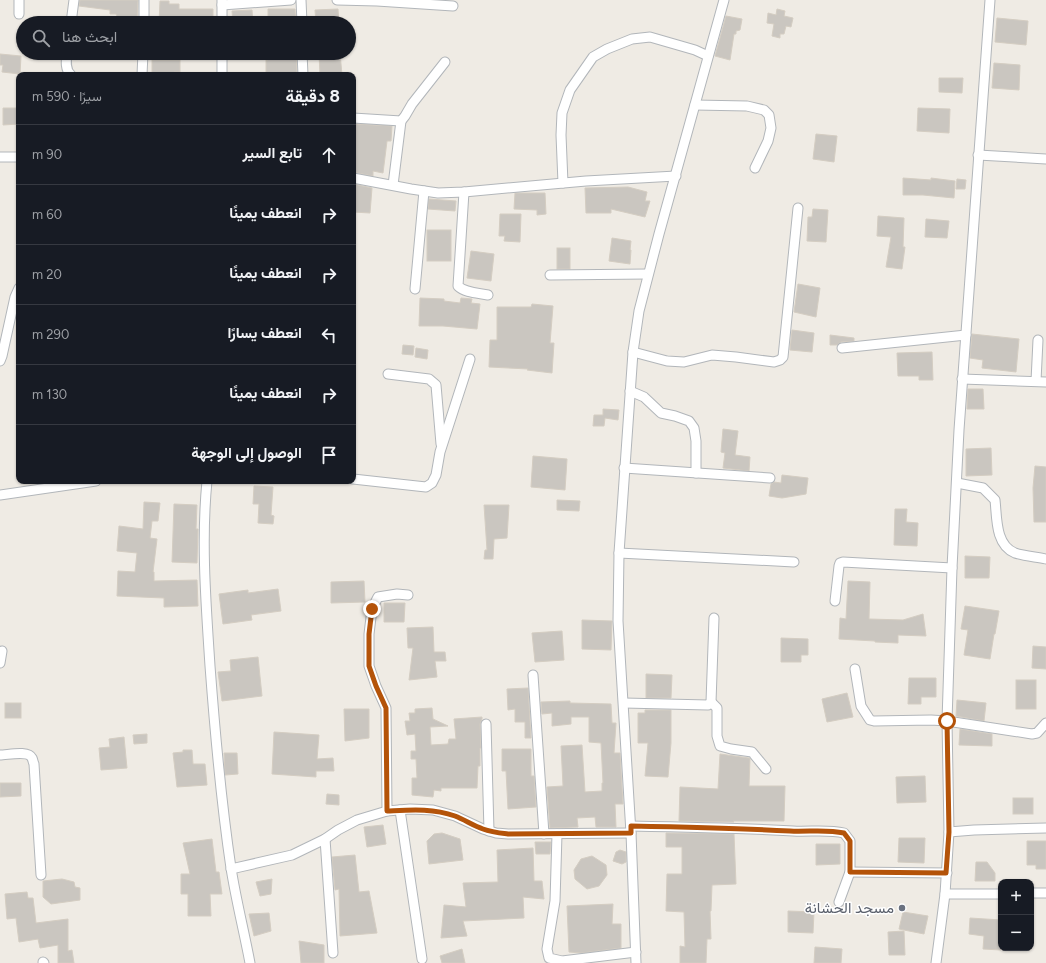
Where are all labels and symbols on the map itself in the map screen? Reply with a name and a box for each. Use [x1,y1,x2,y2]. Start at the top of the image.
route end [363,600,381,618]
route start [938,712,956,730]
place label: مسجد الحشانة [805,899,894,917]
marker: مسجد الحشانة [897,903,907,913]

